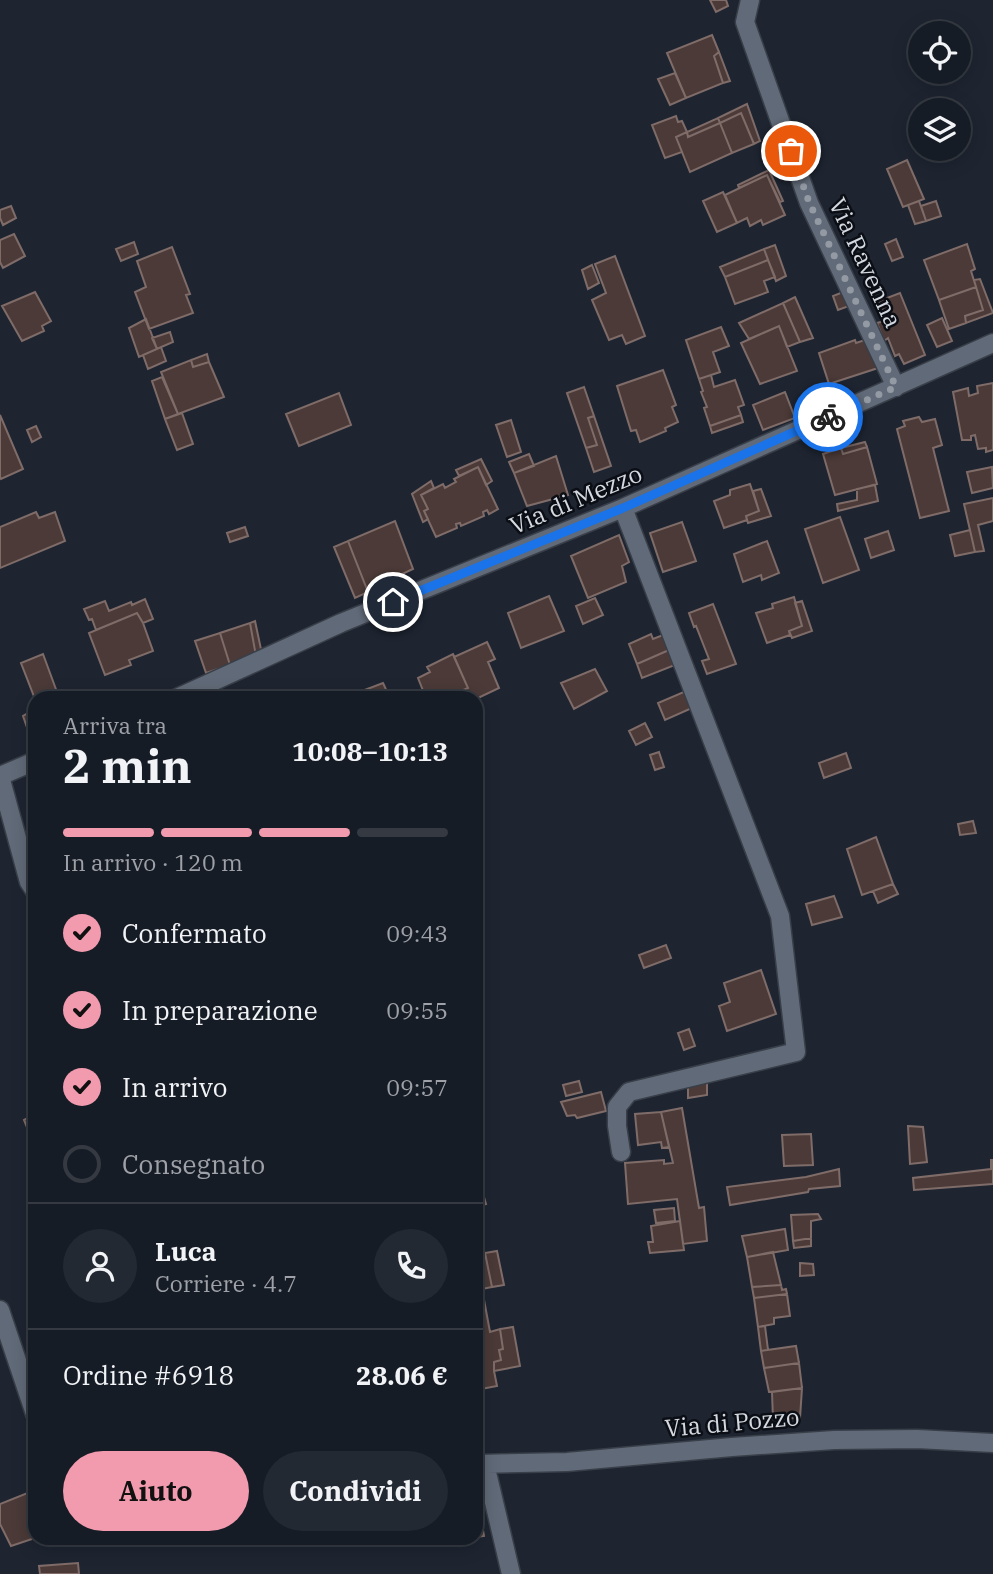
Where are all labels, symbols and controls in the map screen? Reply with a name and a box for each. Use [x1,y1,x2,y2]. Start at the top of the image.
map controls [908,21,971,161]
button: locate [908,21,971,84]
button: layers [908,98,971,161]
pin [761,121,821,181]
icon: bag [772,132,810,170]
street label: Via Ravenna [822,192,910,333]
courier [793,382,863,452]
icon: bike [809,398,847,436]
street label: Via di Mezzo [505,457,647,541]
pin [363,572,423,632]
icon: home [374,583,412,621]
text: Arriva tra [63,710,167,740]
text: 10:08–10:13 [292,734,448,768]
text: 2 min [63,736,192,796]
text: In arrivo · 120 m [63,847,243,877]
icon: check [63,914,101,952]
text: Confermato [122,916,267,950]
text: 09:43 [386,918,448,948]
icon: check [63,991,101,1029]
text: In preparazione [122,993,318,1027]
text: 09:55 [386,995,448,1025]
icon: check [63,1068,101,1106]
text: In arrivo [122,1070,227,1104]
text: 09:57 [386,1072,448,1102]
text: Consegnato [122,1147,265,1181]
button: person [63,1229,137,1303]
button: phone [374,1229,448,1303]
text: Luca [155,1234,217,1268]
text: Corriere · 4.7 [155,1268,297,1298]
text: Ordine #6918 [63,1358,234,1392]
text: 28.06 € [356,1358,448,1392]
street label: Via di Pozzo [663,1400,801,1444]
button: Aiuto [63,1451,249,1531]
button: Condividi [263,1451,448,1531]

